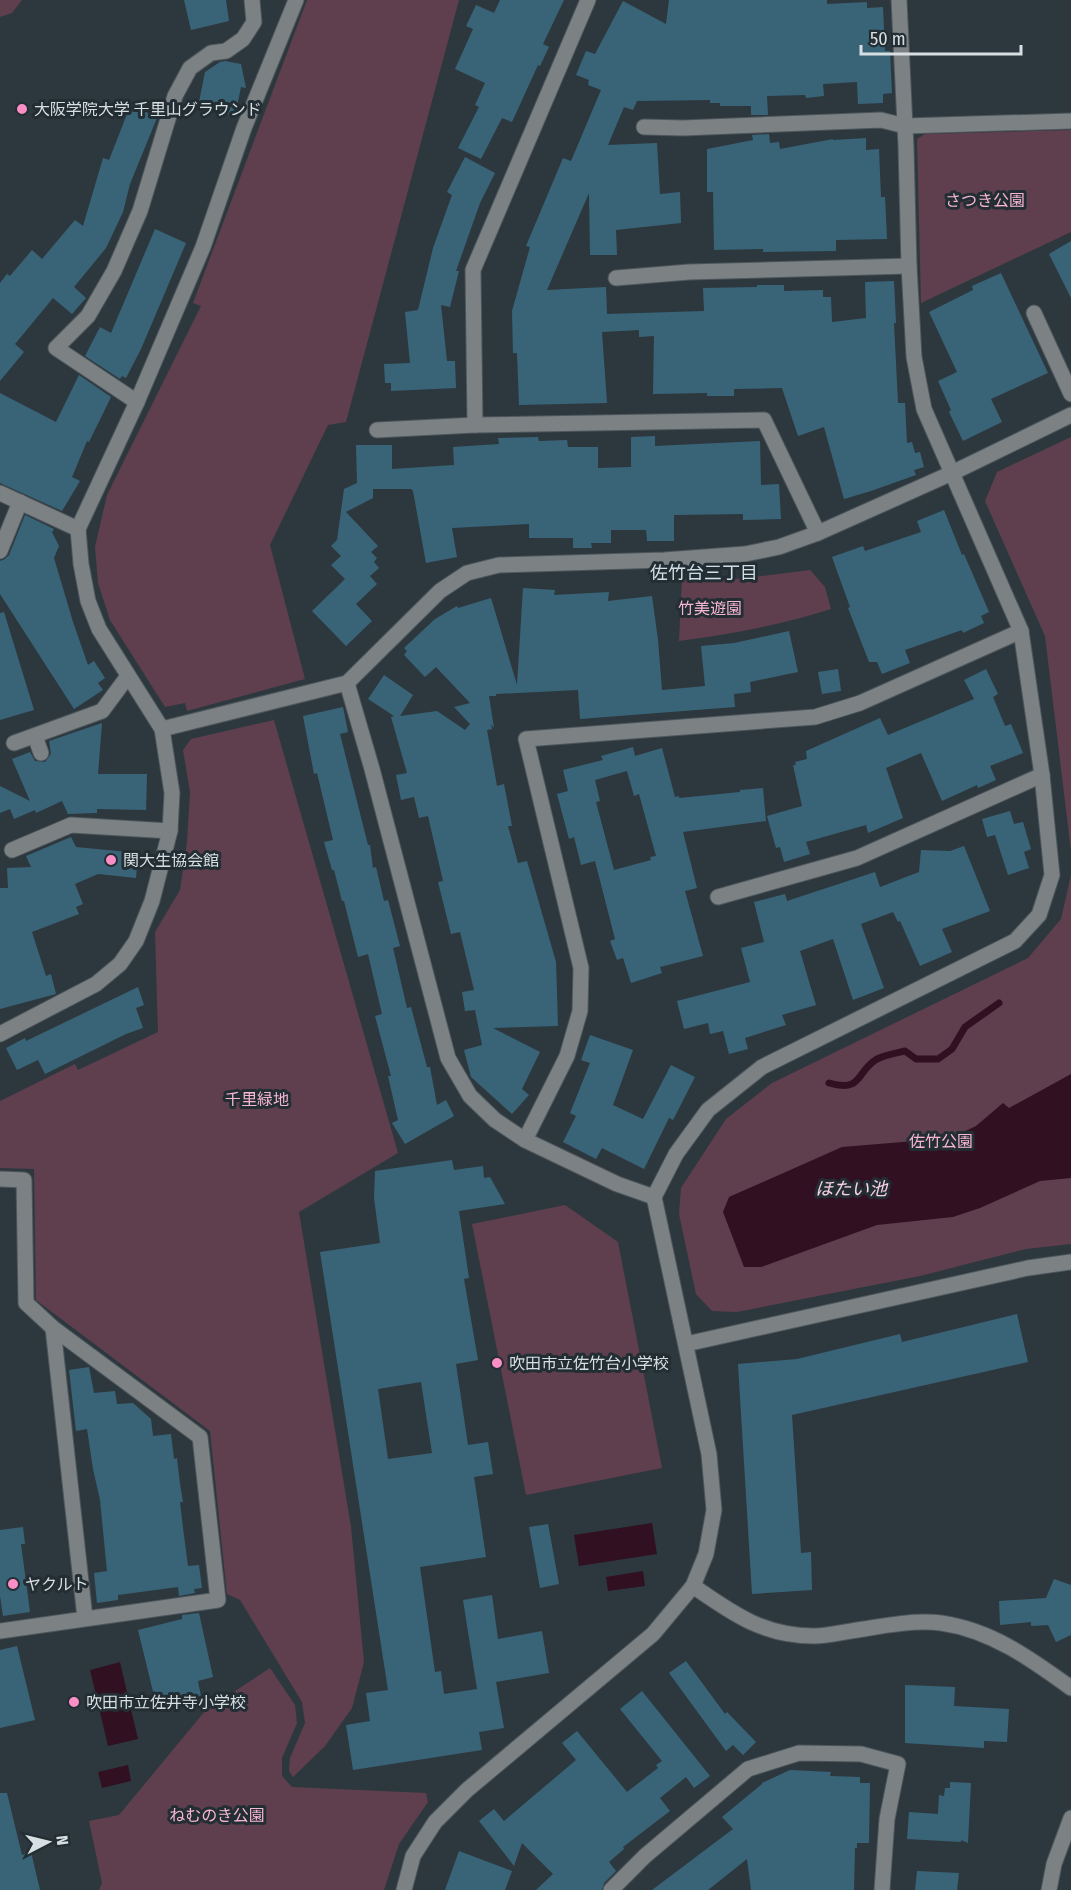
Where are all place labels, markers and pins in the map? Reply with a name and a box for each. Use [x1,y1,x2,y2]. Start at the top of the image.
place label: 大阪学院大学 千里山グラウンド [34,100,262,119]
marker: 大阪学院大学 千里山グラウンド [15,102,29,116]
place label: 関大生協会館 [123,851,219,870]
marker: 関大生協会館 [104,853,118,867]
place label: 吹田市立佐竹台小学校 [509,1354,669,1373]
marker: 吹田市立佐竹台小学校 [490,1356,504,1370]
place label: ヤクルト [25,1575,89,1594]
marker: ヤクルト [6,1577,20,1591]
place label: 吹田市立佐井寺小学校 [86,1693,246,1712]
marker: 吹田市立佐井寺小学校 [67,1695,81,1709]

